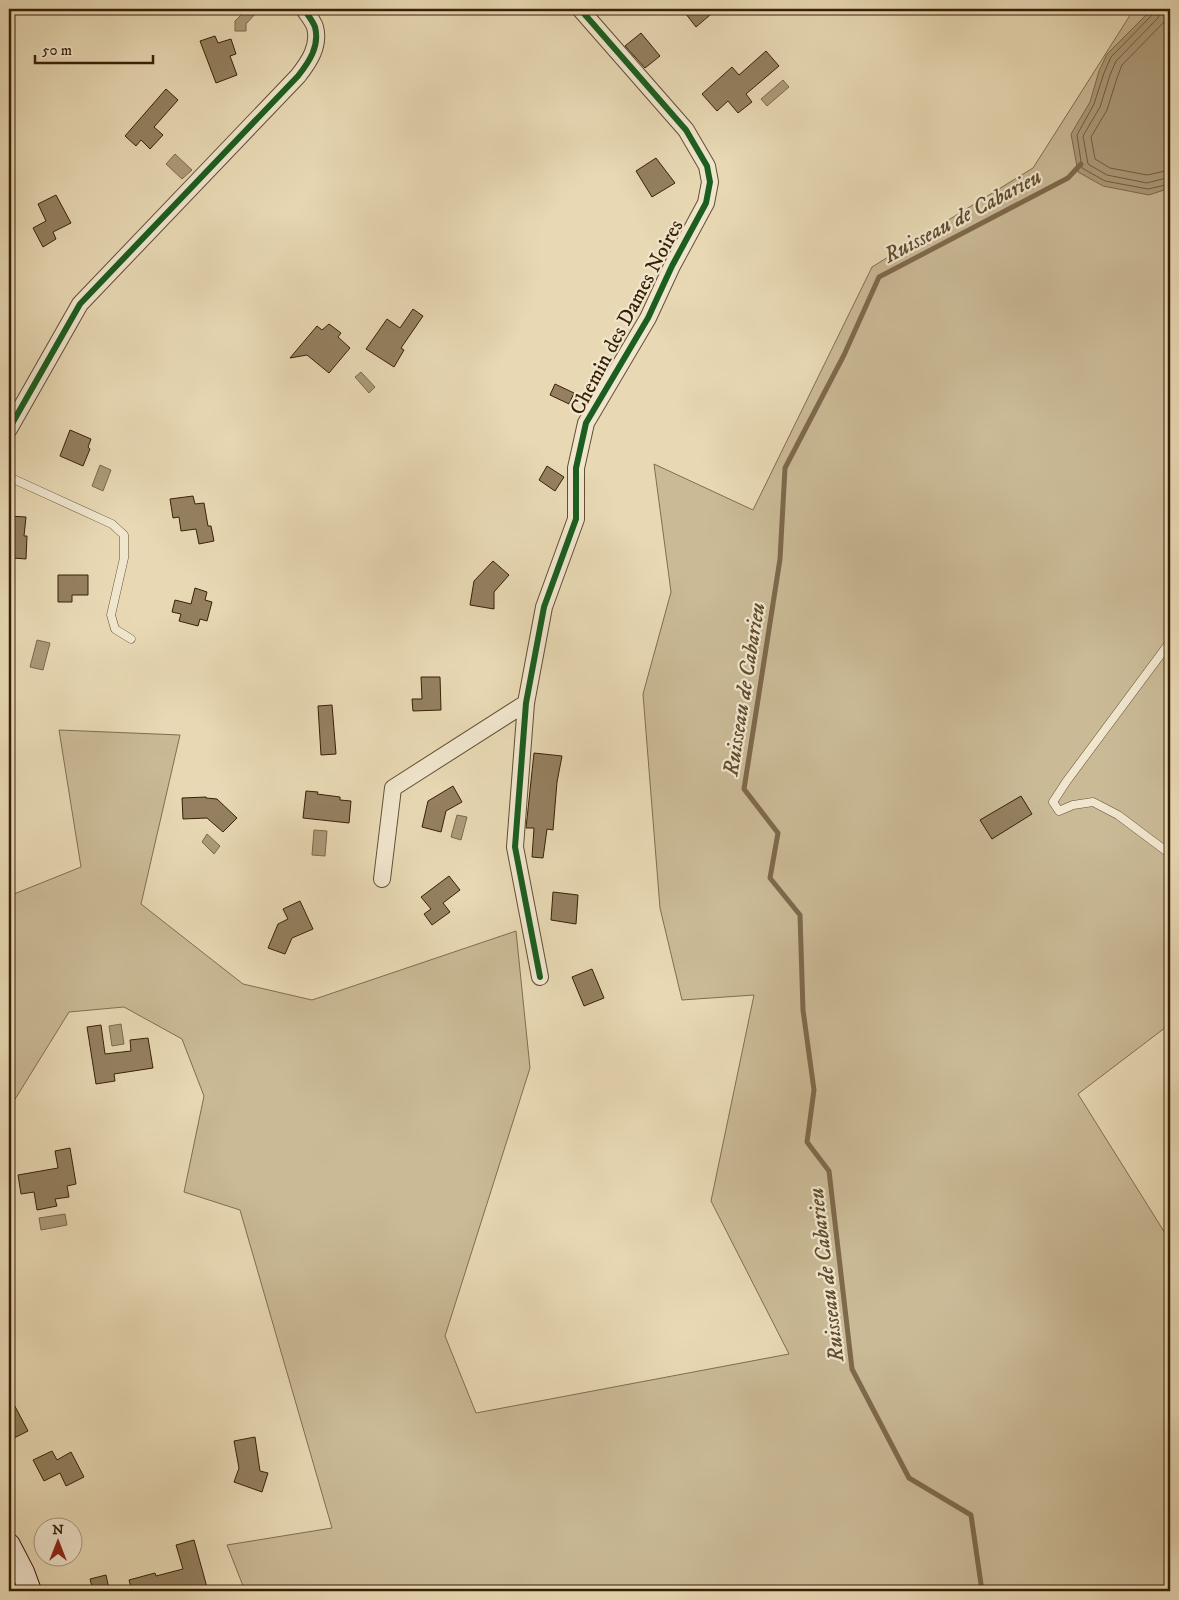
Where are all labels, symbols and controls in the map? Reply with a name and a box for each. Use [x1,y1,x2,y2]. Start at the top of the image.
scale bar [35,32,152,64]
text: 50 m [42,41,72,60]
water label: Ruisseau de Cabarieu [878,163,1046,270]
street label: Chemin des Dames Noires [564,215,689,420]
water label: Ruisseau de Cabarieu [717,601,772,779]
water label: Ruisseau de Cabarieu [802,1186,851,1364]
north arrow [32,1518,82,1568]
text: N [52,1521,64,1539]

